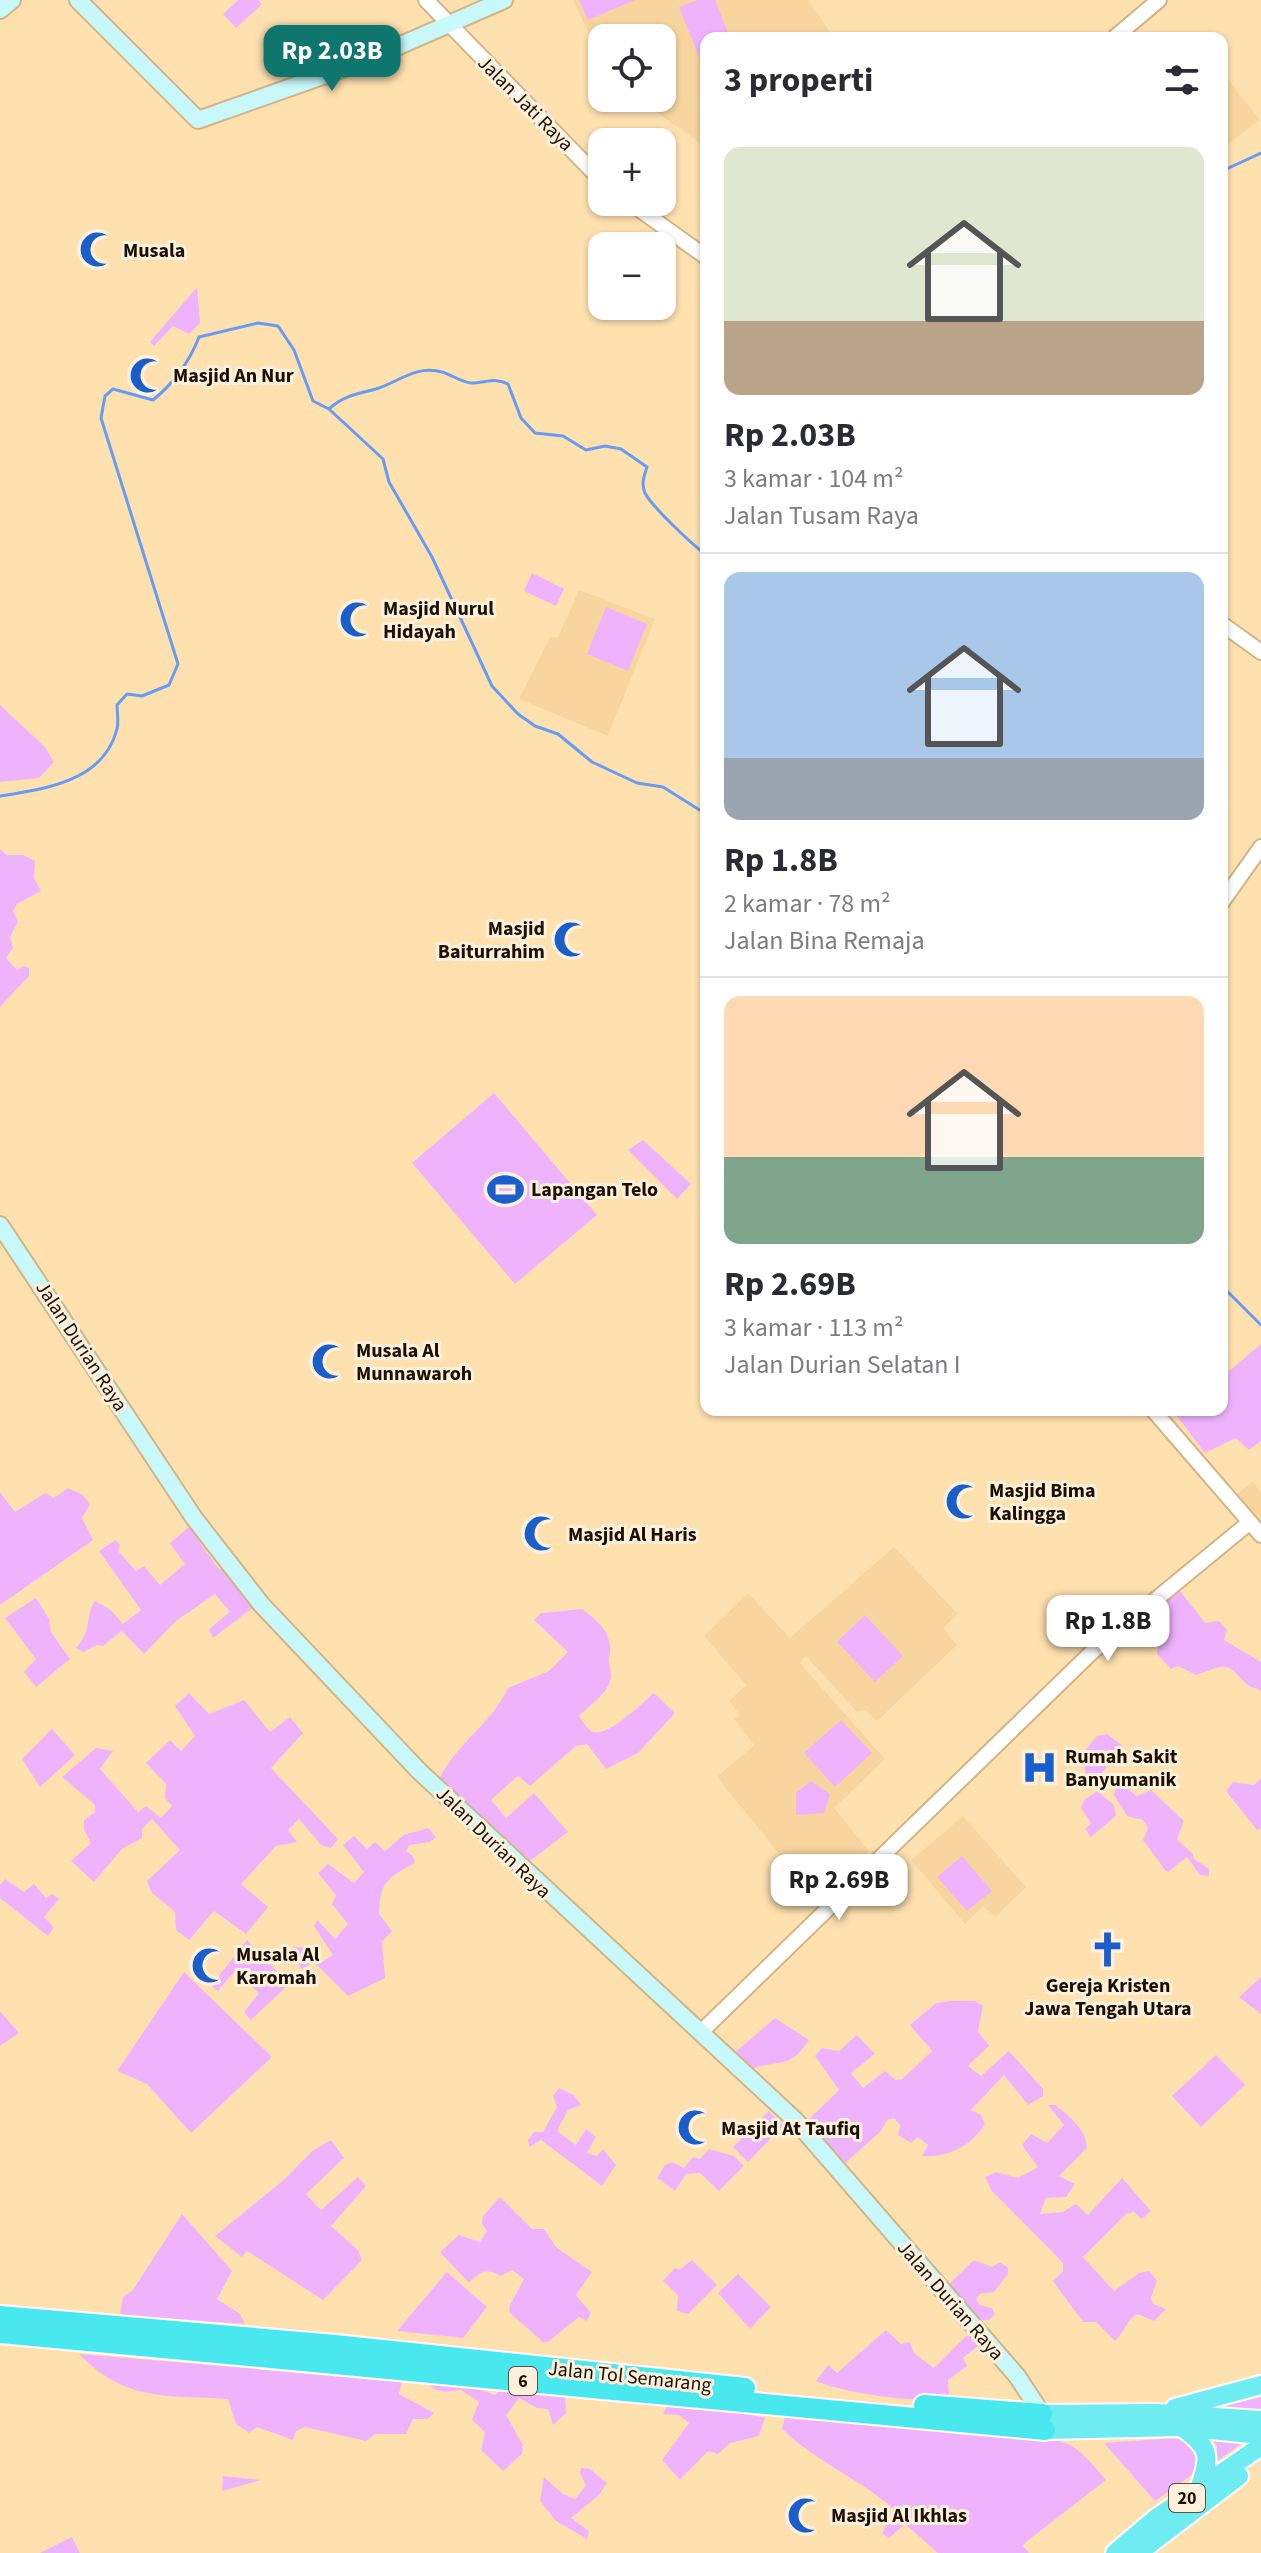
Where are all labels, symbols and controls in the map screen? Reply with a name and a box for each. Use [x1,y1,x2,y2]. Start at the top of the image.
map controls [588,24,676,320]
button: locate [588,24,676,112]
pin: Rp 2.03B [249,25,415,93]
text: Rp 2.03B [282,32,382,69]
street label: Jalan Jati Raya [471,50,579,158]
text: 3 properti [724,56,873,105]
icon: filters [1160,58,1204,102]
button: + [588,128,676,216]
icon: home [892,199,1036,343]
mosque icon: Musala [78,231,116,269]
button: − [588,232,676,320]
place label: Musala [123,237,185,265]
mosque icon: Masjid An Nur [128,356,166,394]
place label: Masjid An Nur [173,362,294,390]
text: Rp 2.03B [724,411,856,460]
text: 3 kamar · 104 m² [724,460,903,497]
text: Jalan Tusam Raya [724,497,919,534]
place label: Masjid Nurul Hidayah [383,595,494,646]
mosque icon: Masjid Nurul Hidayah [338,601,376,639]
icon: home [892,624,1036,768]
text: Rp 1.8B [724,836,838,885]
text: 2 kamar · 78 m² [724,885,891,922]
place label: Masjid Baiturrahim [438,915,545,966]
mosque icon: Masjid Baiturrahim [552,921,590,959]
text: Jalan Bina Remaja [724,922,925,959]
icon: home [892,1048,1036,1192]
sports icon: Lapangan Telo [486,1170,524,1208]
place label: Lapangan Telo [531,1176,658,1204]
text: Rp 2.69B [724,1260,856,1309]
street label: Jalan Durian Raya [29,1276,134,1417]
text: 3 kamar · 113 m² [724,1309,903,1346]
place label: Musala Al Munnawaroh [356,1337,472,1388]
mosque icon: Musala Al Munnawaroh [311,1342,349,1380]
text: Jalan Durian Selatan I [724,1346,961,1383]
place label: Masjid Bima Kalingga [989,1477,1095,1528]
mosque icon: Masjid Bima Kalingga [944,1483,982,1521]
mosque icon: Masjid Al Haris [523,1515,561,1553]
place label: Masjid Al Haris [568,1521,697,1549]
pin: Rp 1.8B [1034,1595,1182,1663]
text: Rp 1.8B [1064,1602,1152,1639]
place label: Rumah Sakit Banyumanik [1065,1743,1178,1794]
hospital icon: Rumah Sakit Banyumanik [1020,1749,1058,1787]
street label: Jalan Durian Raya [430,1780,557,1905]
pin: Rp 2.69B [756,1854,922,1922]
text: Rp 2.69B [789,1861,889,1898]
church icon: Gereja Kristen Jawa Tengah Utara [1089,1931,1127,1969]
place label: Musala Al Karomah [236,1941,320,1992]
mosque icon: Musala Al Karomah [191,1947,229,1985]
place label: Gereja Kristen Jawa Tengah Utara [1024,1972,1192,2023]
mosque icon: Masjid At Taufiq [676,2109,714,2147]
place label: Masjid At Taufiq [721,2115,861,2143]
street label: Jalan Durian Raya [890,2235,1010,2367]
street label: Jalan Tol Semarang [547,2355,713,2399]
road number: 6 [509,2367,537,2395]
road number: 20 [1169,2484,1205,2512]
mosque icon: Masjid Al Ikhlas [786,2496,824,2534]
place label: Masjid Al Ikhlas [831,2502,967,2530]

